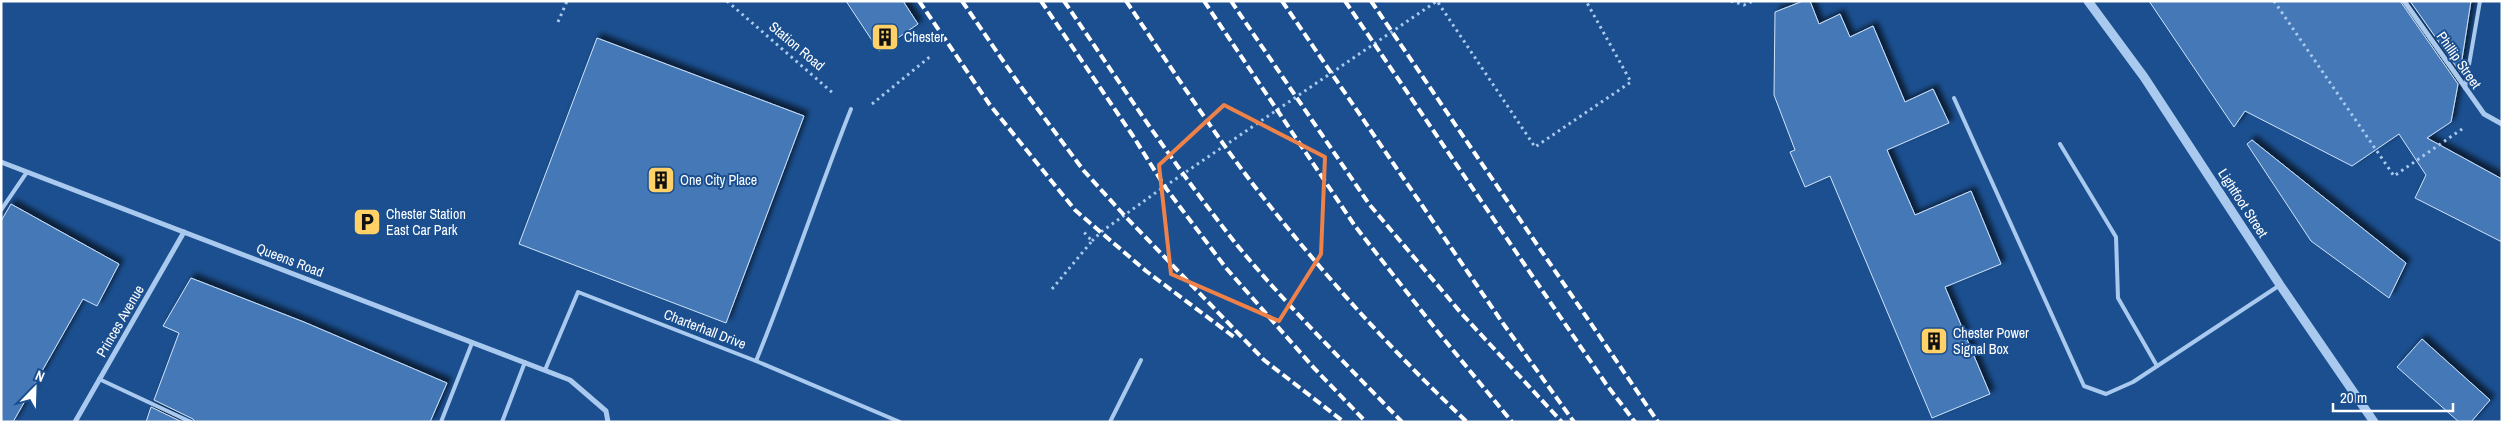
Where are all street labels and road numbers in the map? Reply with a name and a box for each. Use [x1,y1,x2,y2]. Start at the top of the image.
street label: Station Road [766,18,828,74]
street label: Phillip Street [2433,28,2485,92]
street label: Lightfoot Street [2214,165,2272,241]
street label: Queens Road [254,239,326,281]
street label: Princes Avenue [92,282,148,360]
street label: Charterhall Drive [661,305,749,353]

